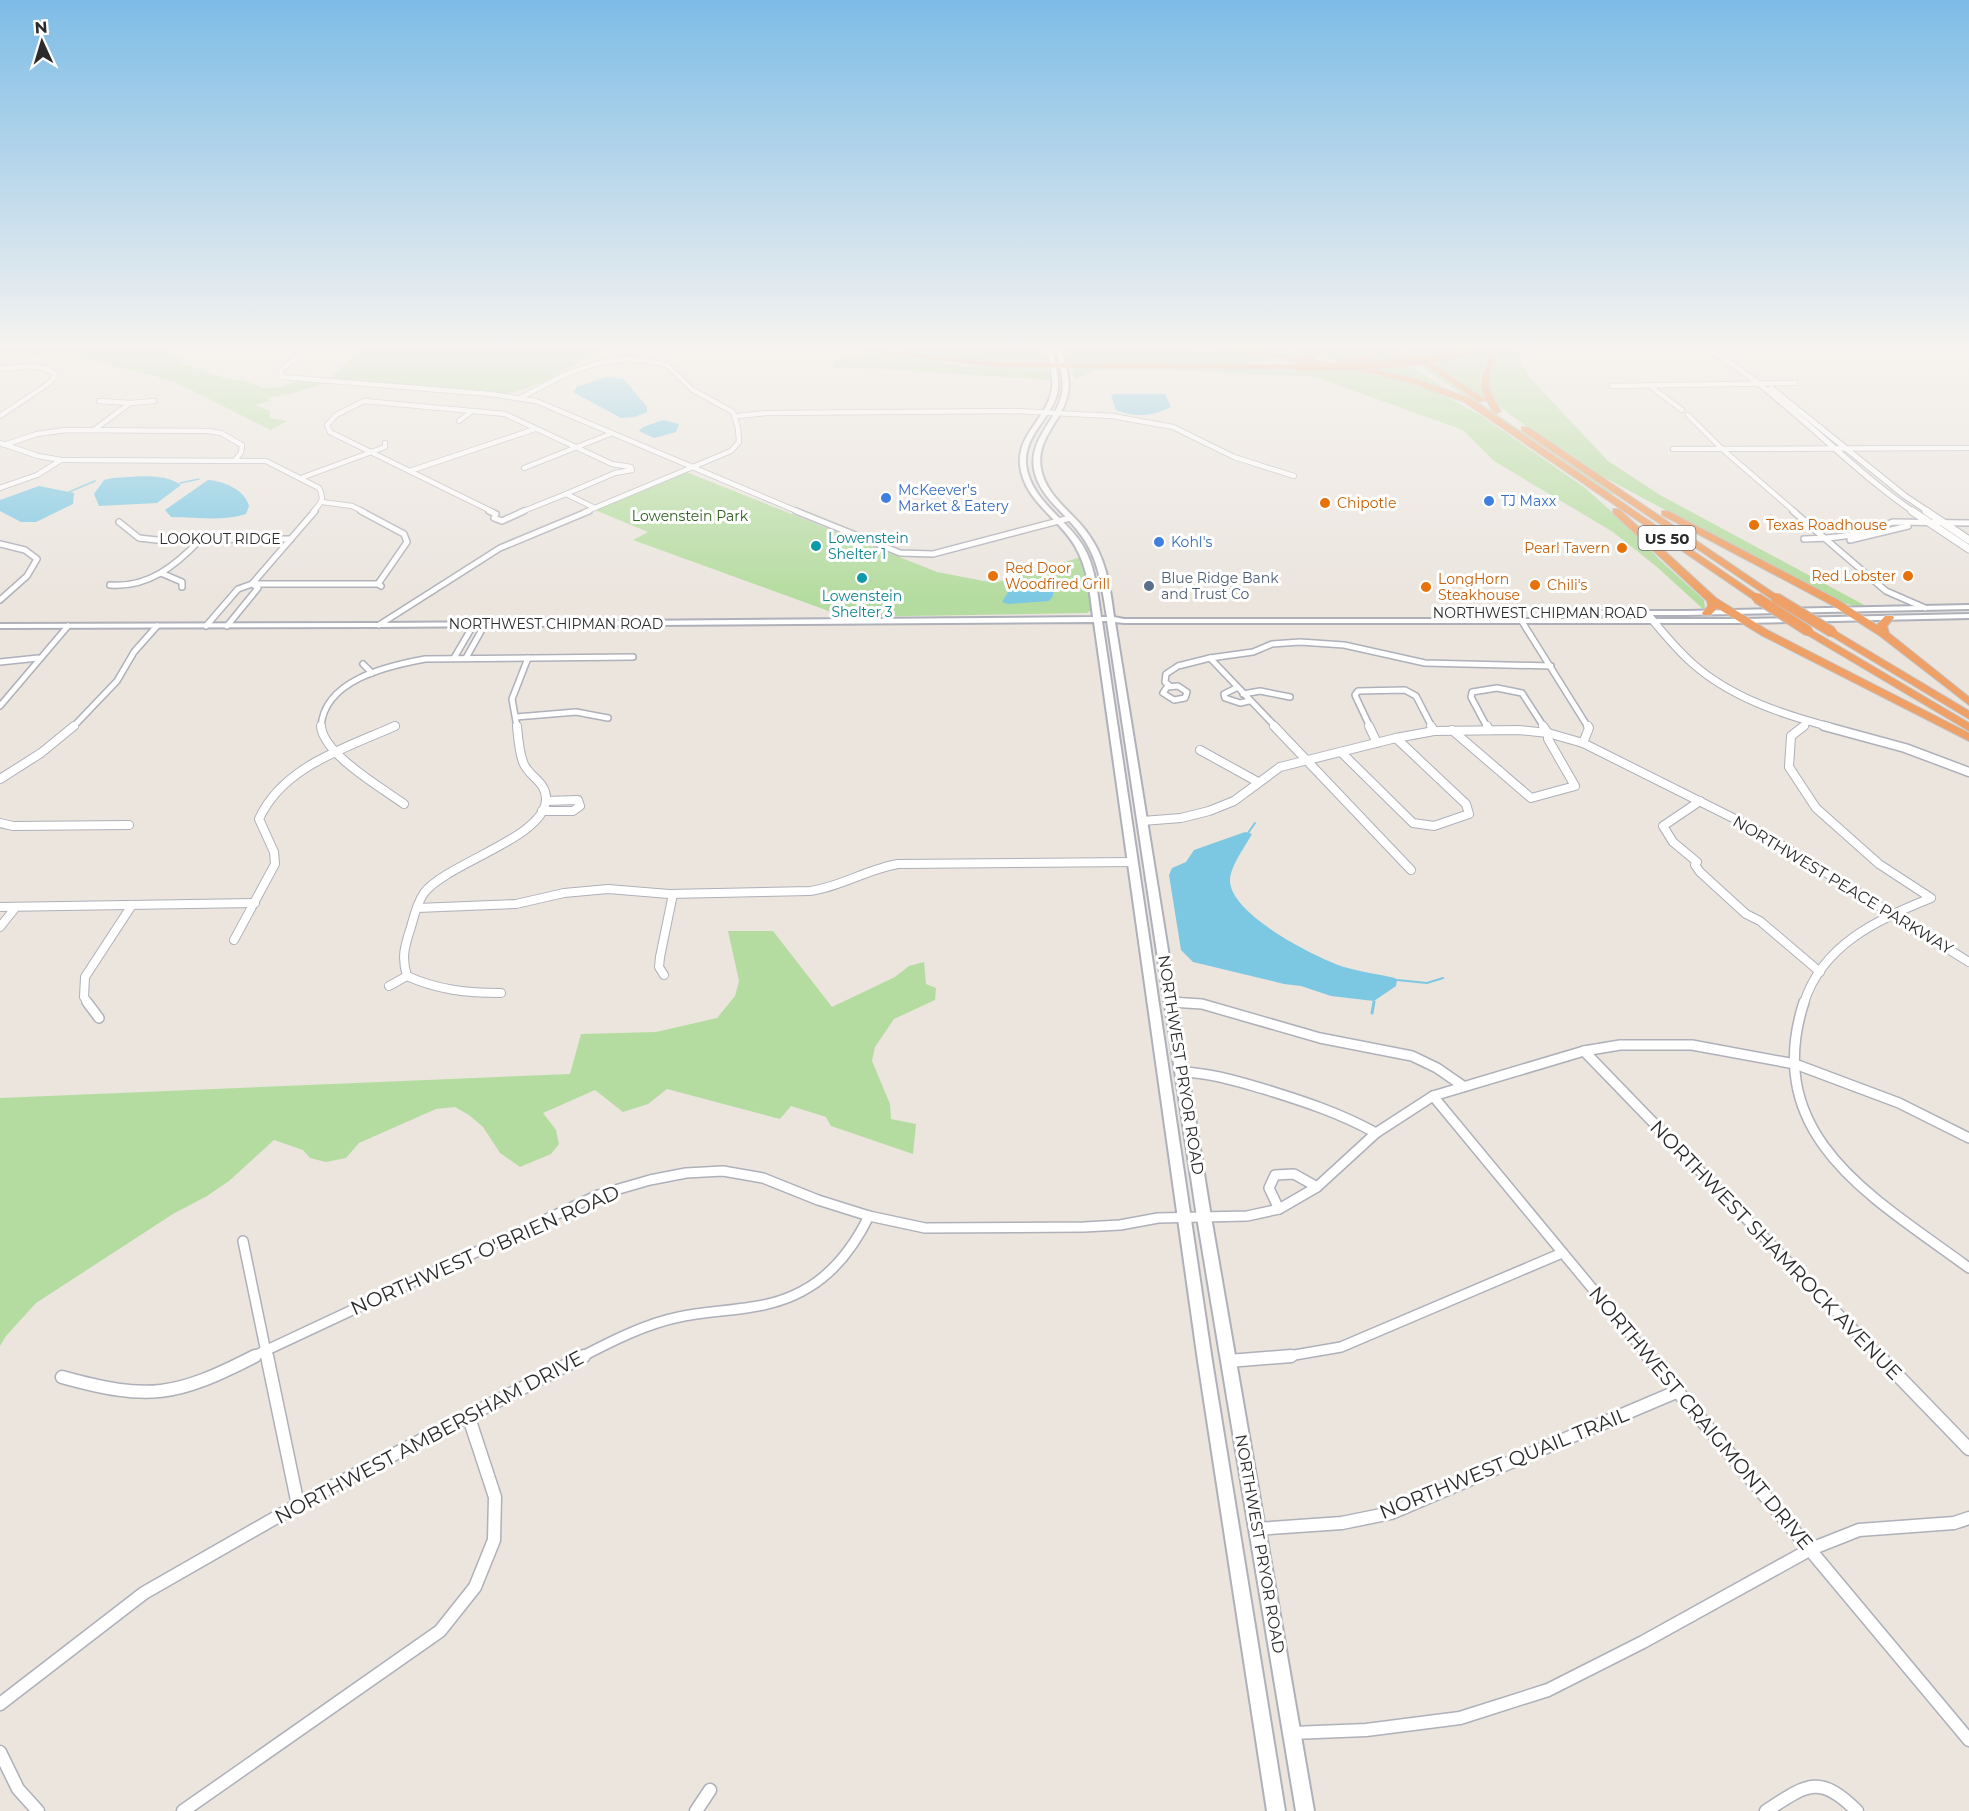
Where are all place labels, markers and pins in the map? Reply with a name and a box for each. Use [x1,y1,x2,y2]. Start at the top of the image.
place label: McKeever's Market & Eatery [898,481,1009,515]
marker: McKeever's Market & Eatery [879,491,893,505]
place label: TJ Maxx [1501,492,1557,510]
place label: Chipotle [1337,494,1396,512]
marker: TJ Maxx [1482,494,1496,508]
marker: Chipotle [1318,496,1332,510]
place label: Texas Roadhouse [1766,516,1887,534]
marker: Texas Roadhouse [1747,518,1761,532]
place label: Lowenstein Shelter 1 [828,529,909,563]
place label: Kohl's [1171,533,1212,551]
marker: Kohl's [1152,535,1166,549]
marker: Lowenstein Shelter 1 [809,539,823,553]
place label: Pearl Tavern [1524,539,1610,557]
marker: Pearl Tavern [1615,541,1629,555]
place label: Red Door Woodfired Grill [1005,559,1110,593]
place label: Red Lobster [1812,567,1896,585]
marker: Red Door Woodfired Grill [986,569,1000,583]
place label: Blue Ridge Bank and Trust Co [1161,569,1279,603]
marker: Red Lobster [1901,569,1915,583]
place label: LongHorn Steakhouse [1438,570,1520,604]
marker: Lowenstein Shelter 3 [855,571,869,585]
place label: Chili's [1547,576,1588,594]
marker: Chili's [1528,578,1542,592]
marker: Blue Ridge Bank and Trust Co [1142,579,1156,593]
marker: LongHorn Steakhouse [1419,580,1433,594]
place label: Lowenstein Shelter 3 [822,587,902,621]

